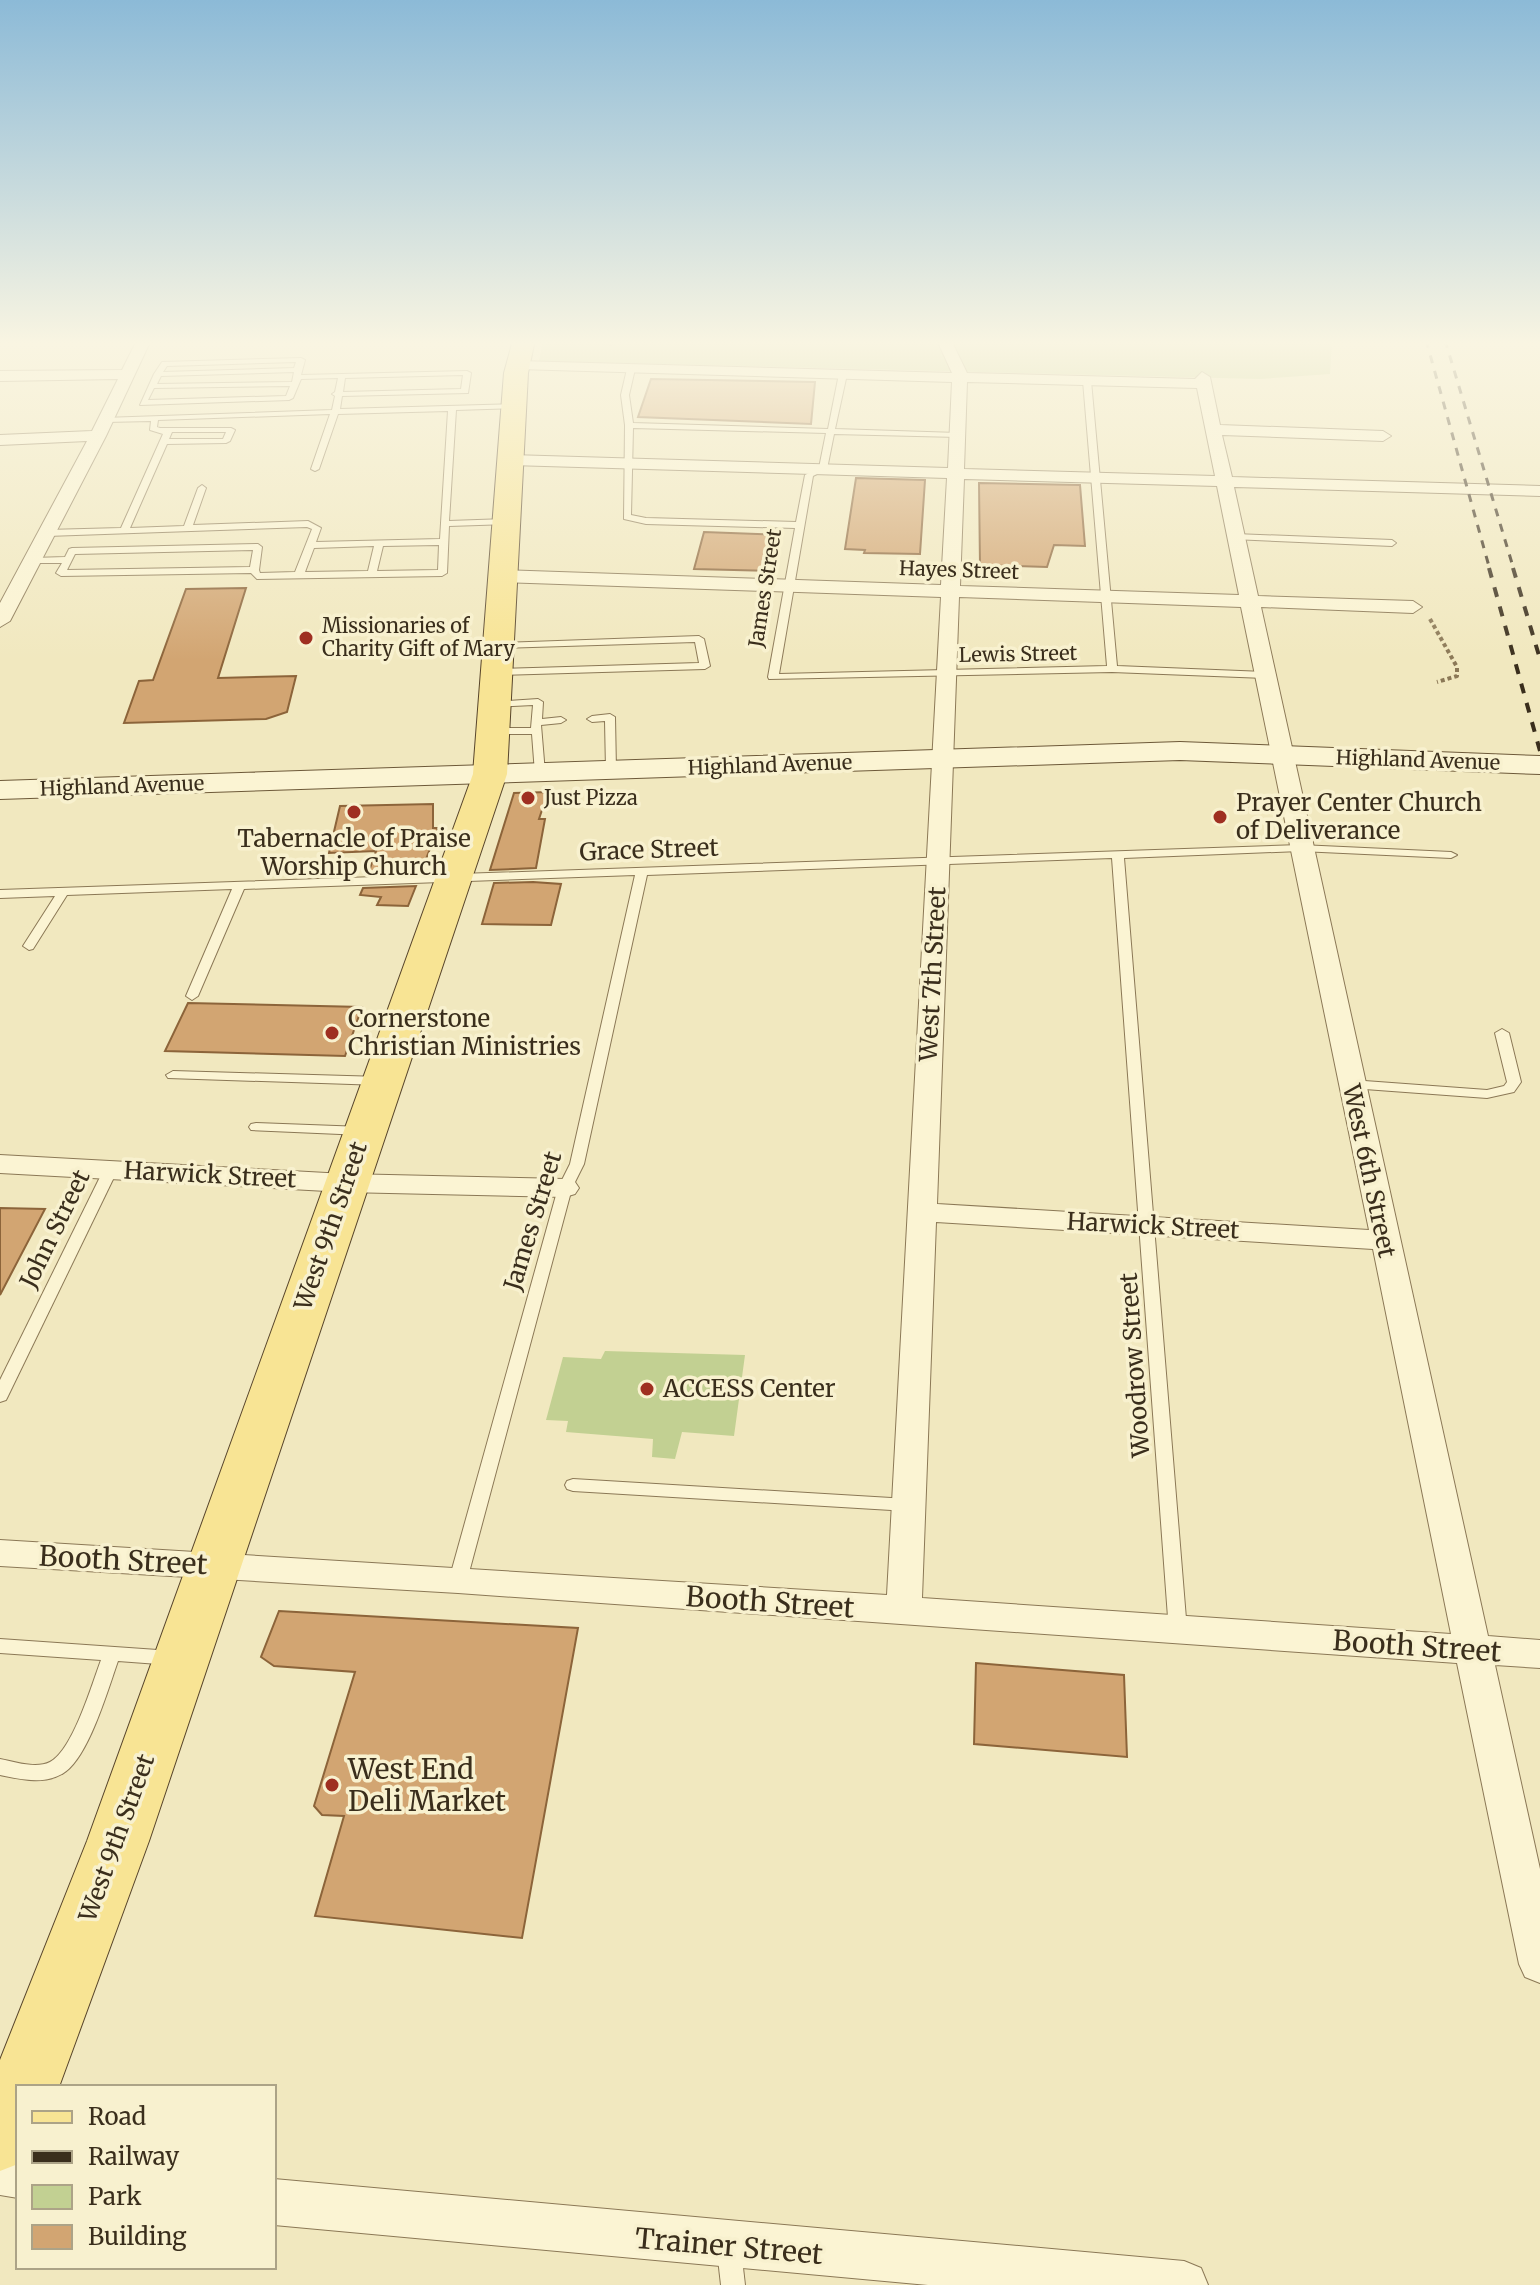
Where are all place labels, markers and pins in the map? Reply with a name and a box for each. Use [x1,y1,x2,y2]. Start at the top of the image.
place label: Missionaries of Charity Gift of Mary [322,613,515,661]
marker: Missionaries of Charity Gift of Mary [297,629,315,647]
place label: Just Pizza [543,785,638,810]
place label: Prayer Center Church of Deliverance [1236,787,1482,846]
marker: Just Pizza [519,789,537,807]
marker: Tabernacle of Praise Worship Church [345,803,363,821]
marker: Prayer Center Church of Deliverance [1211,808,1229,826]
place label: Tabernacle of Praise Worship Church [237,823,471,882]
place label: Cornerstone Christian Ministries [348,1003,581,1062]
marker: Cornerstone Christian Ministries [323,1024,341,1042]
place label: ACCESS Center [662,1373,836,1404]
marker: ACCESS Center [638,1380,656,1398]
place label: West End Deli Market [347,1751,506,1819]
marker: West End Deli Market [323,1776,341,1794]

